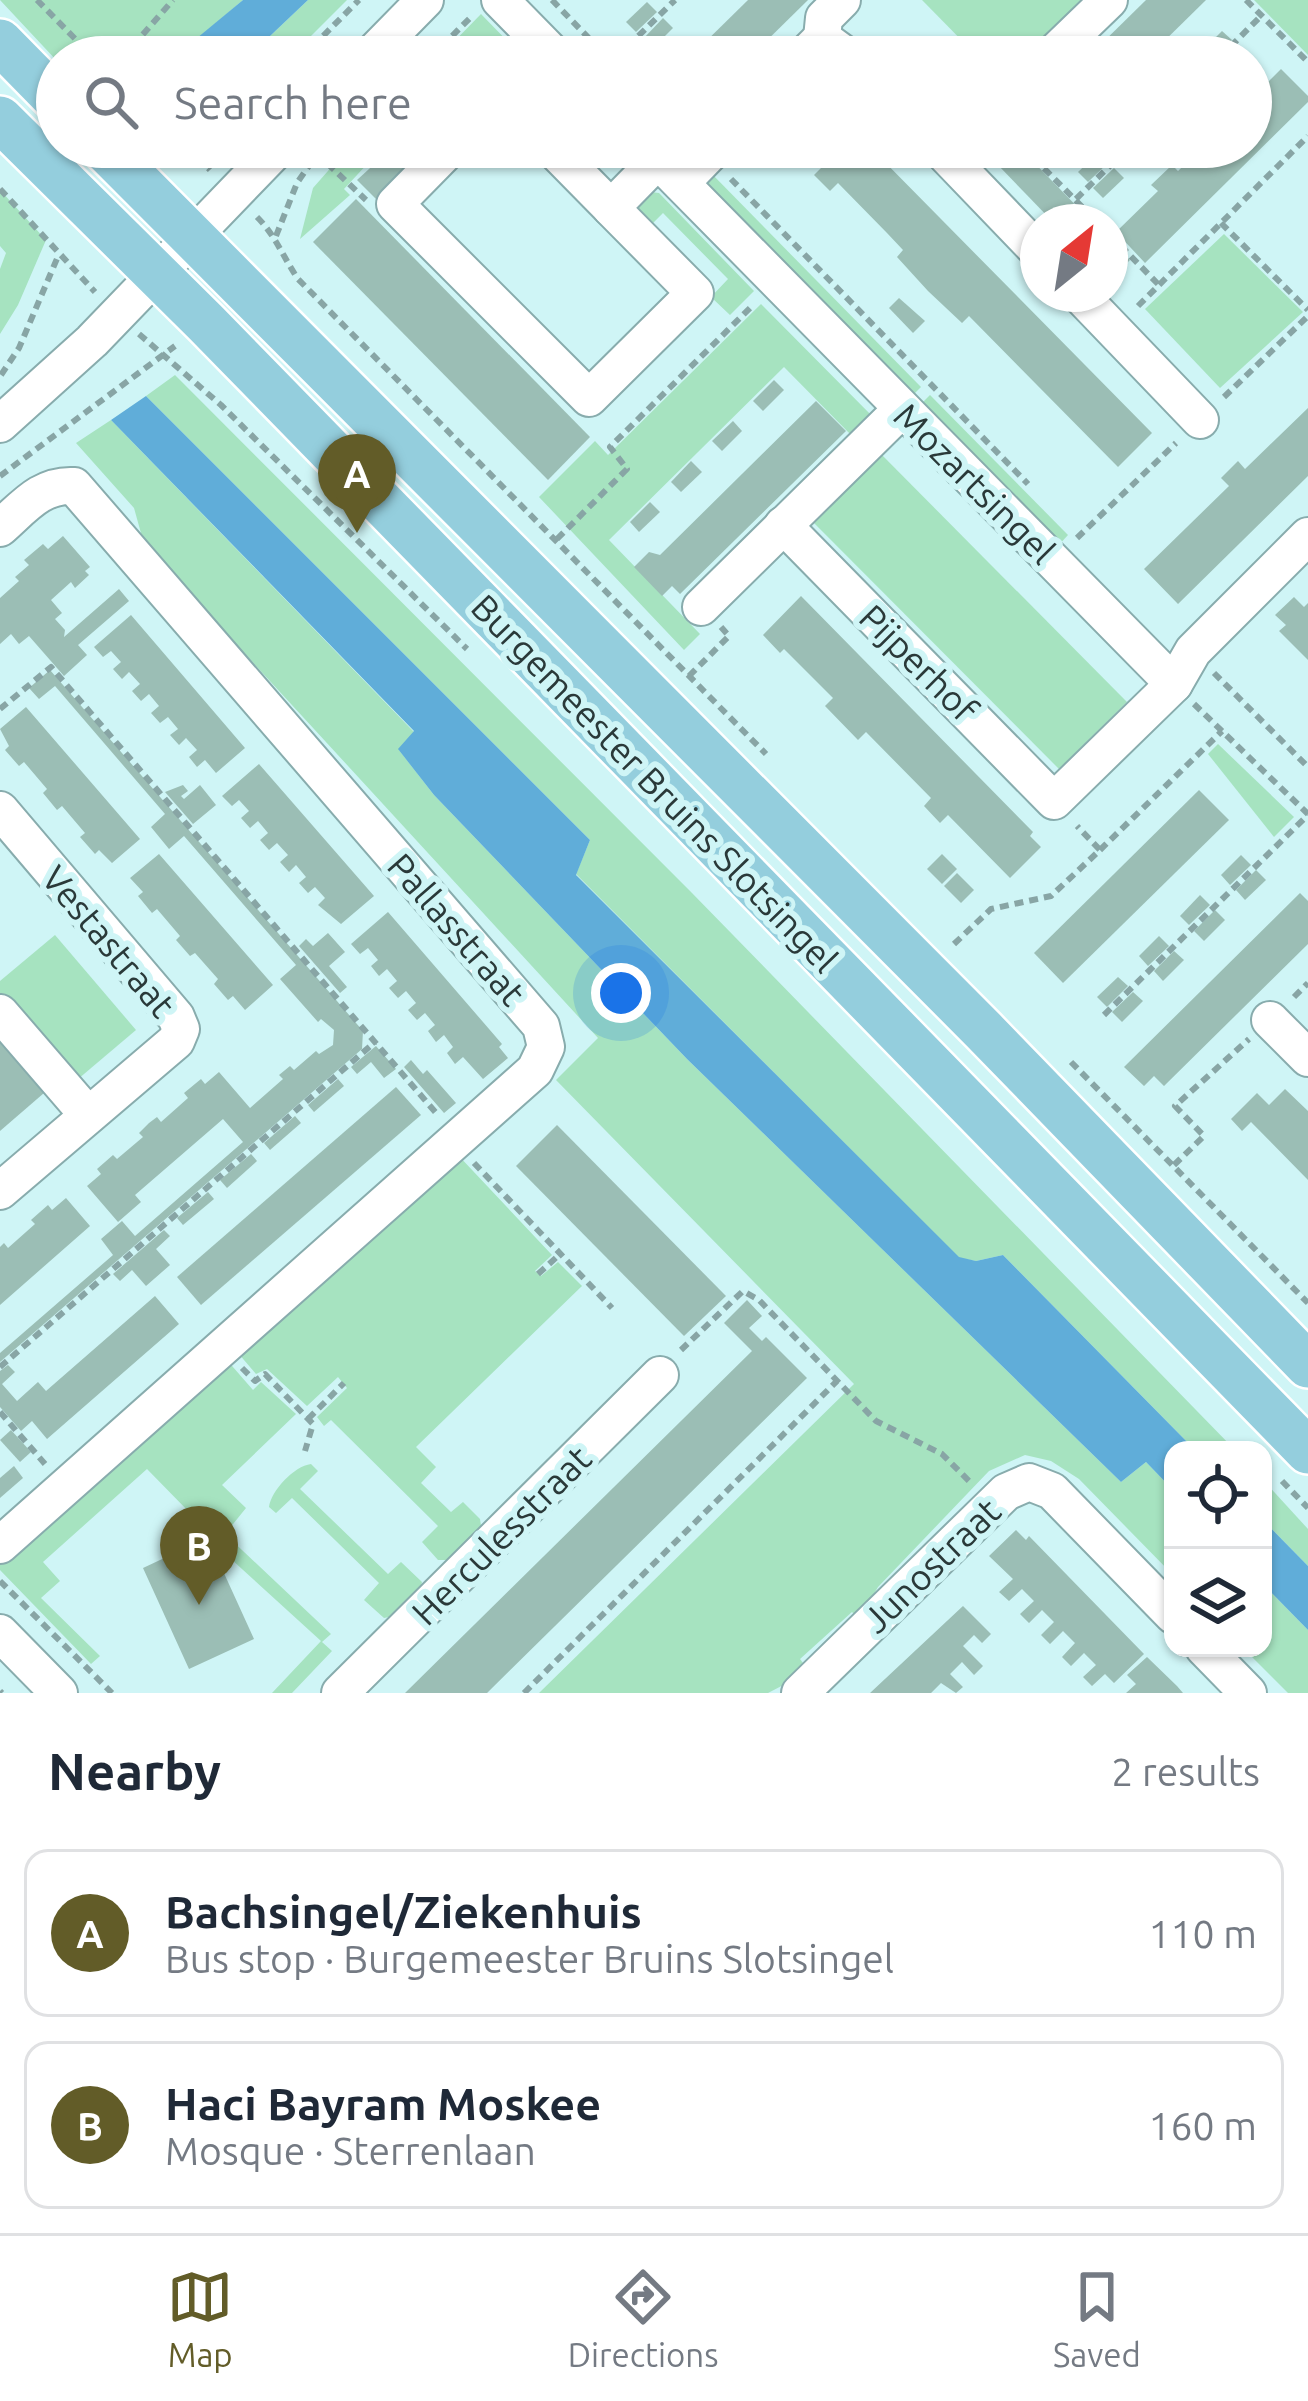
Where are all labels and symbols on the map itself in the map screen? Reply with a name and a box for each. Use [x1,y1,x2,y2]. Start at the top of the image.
north arrow [1020,204,1128,312]
street label: Mozartsingel [886,394,1064,572]
pin: A [318,434,396,533]
street label: Burgemeester Bruins Slotsingel [464,586,846,980]
street label: Pijperhof [852,596,986,730]
street label: Pallasstraat [380,845,534,1013]
street label: Vestastraat [34,857,184,1025]
your location [591,963,651,1023]
street label: Herculesstraat [403,1437,599,1633]
street label: Junostraat [854,1490,1008,1640]
pin: B [160,1506,238,1605]

